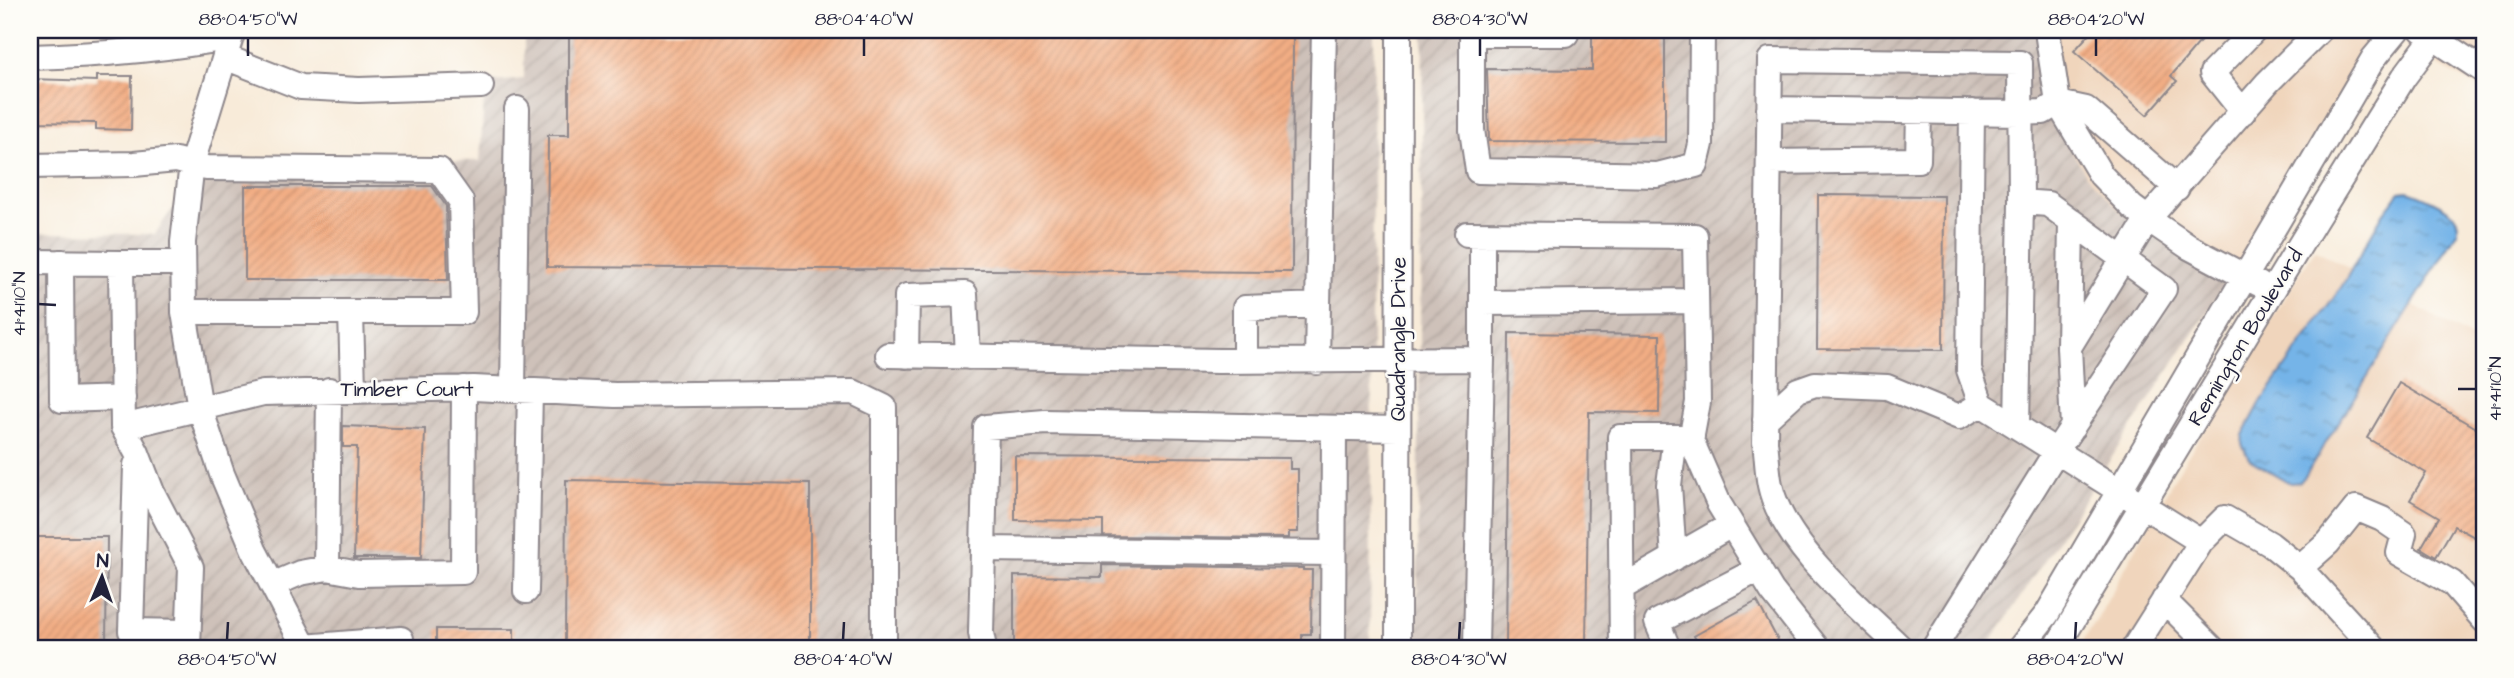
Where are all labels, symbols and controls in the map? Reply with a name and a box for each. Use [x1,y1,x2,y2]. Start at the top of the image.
text: 88°04'50"W [198,7,298,32]
text: 88°04'40"W [815,7,913,32]
text: 88°04'30"W [1432,7,1528,32]
text: 88°04'20"W [2048,7,2144,32]
street label: Remington Boulevard [2181,243,2312,433]
street label: Quadrangle Drive [1384,257,1415,421]
text: 41°41'10"N [7,271,32,337]
text: 41°41'10"N [2483,356,2508,422]
street label: Timber Court [340,375,474,404]
north arrow [66,542,136,612]
text: N [96,548,109,575]
text: 88°04'50"W [177,647,277,672]
text: 88°04'40"W [794,647,892,672]
text: 88°04'30"W [1411,647,1507,672]
text: 88°04'20"W [2027,647,2123,672]

